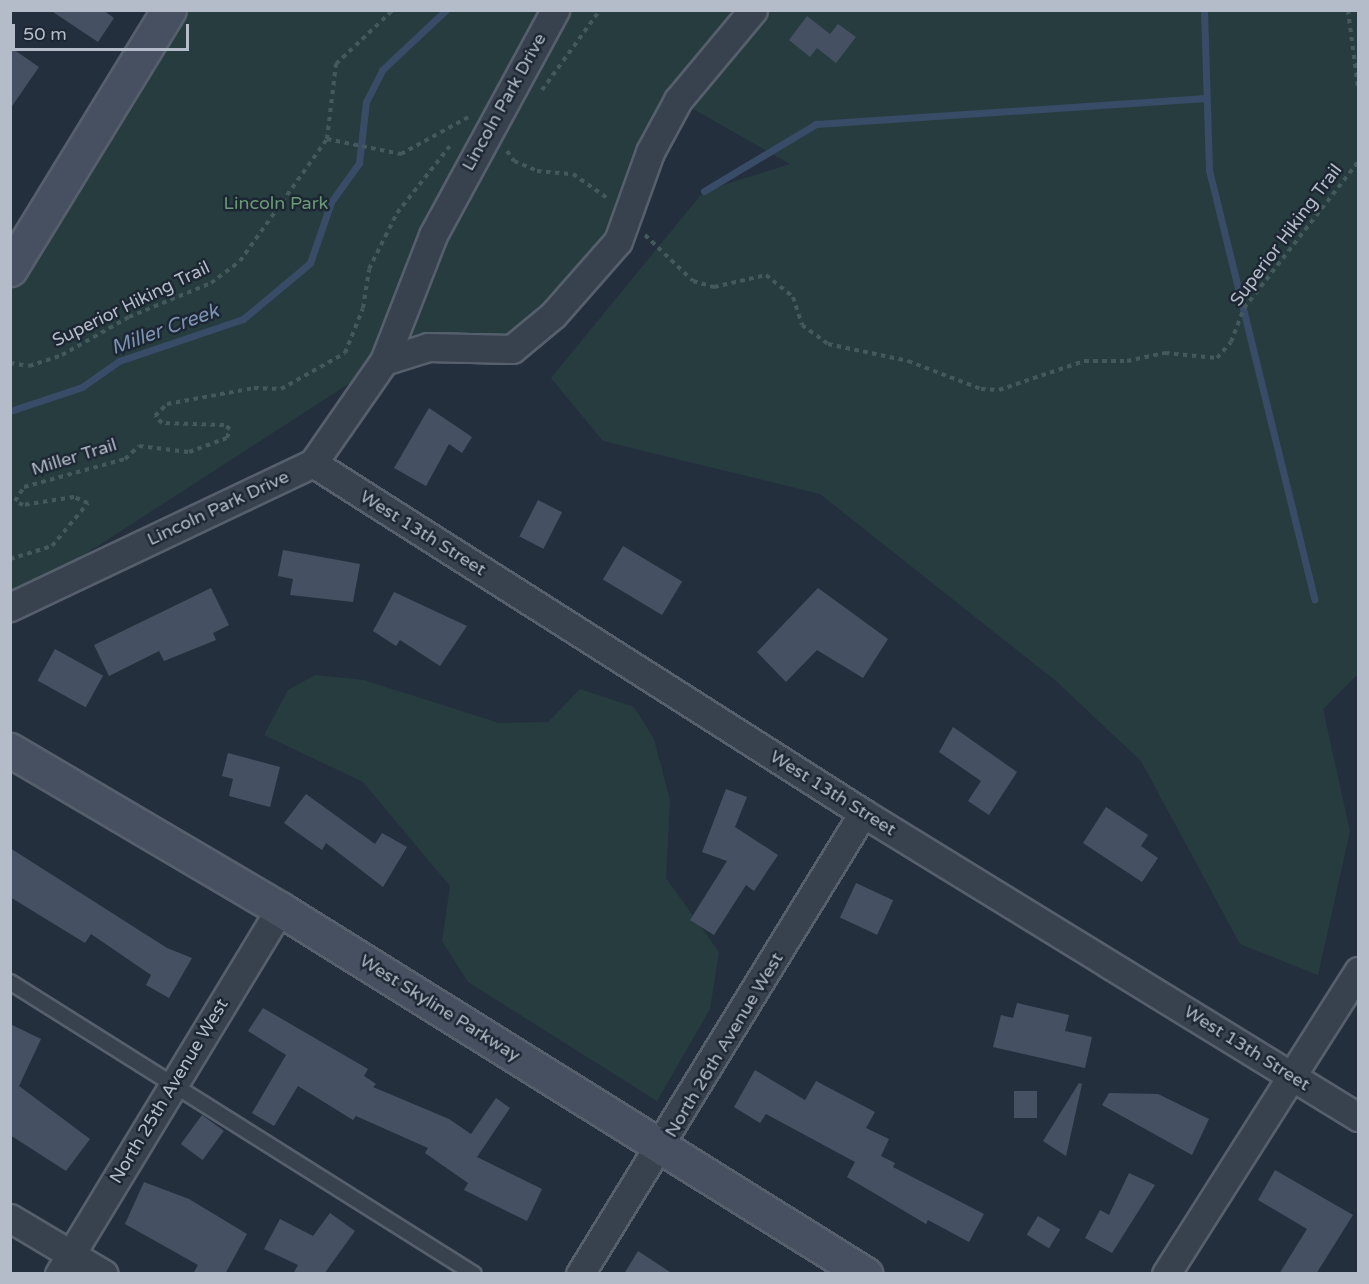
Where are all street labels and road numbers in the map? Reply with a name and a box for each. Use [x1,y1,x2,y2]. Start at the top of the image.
street label: Lincoln Park Drive [457,29,551,175]
street label: Superior Hiking Trail [1226,160,1346,310]
street label: Superior Hiking Trail [49,257,213,351]
street label: Miller Trail [29,434,119,480]
street label: Lincoln Park Drive [144,466,292,550]
street label: West 13th Street [356,486,490,580]
street label: West 13th Street [766,746,900,840]
street label: North 26th Avenue West [660,949,788,1141]
street label: West Skyline Parkway [356,950,524,1066]
street label: North 25th Avenue West [105,995,233,1187]
street label: West 13th Street [1180,1001,1314,1095]

